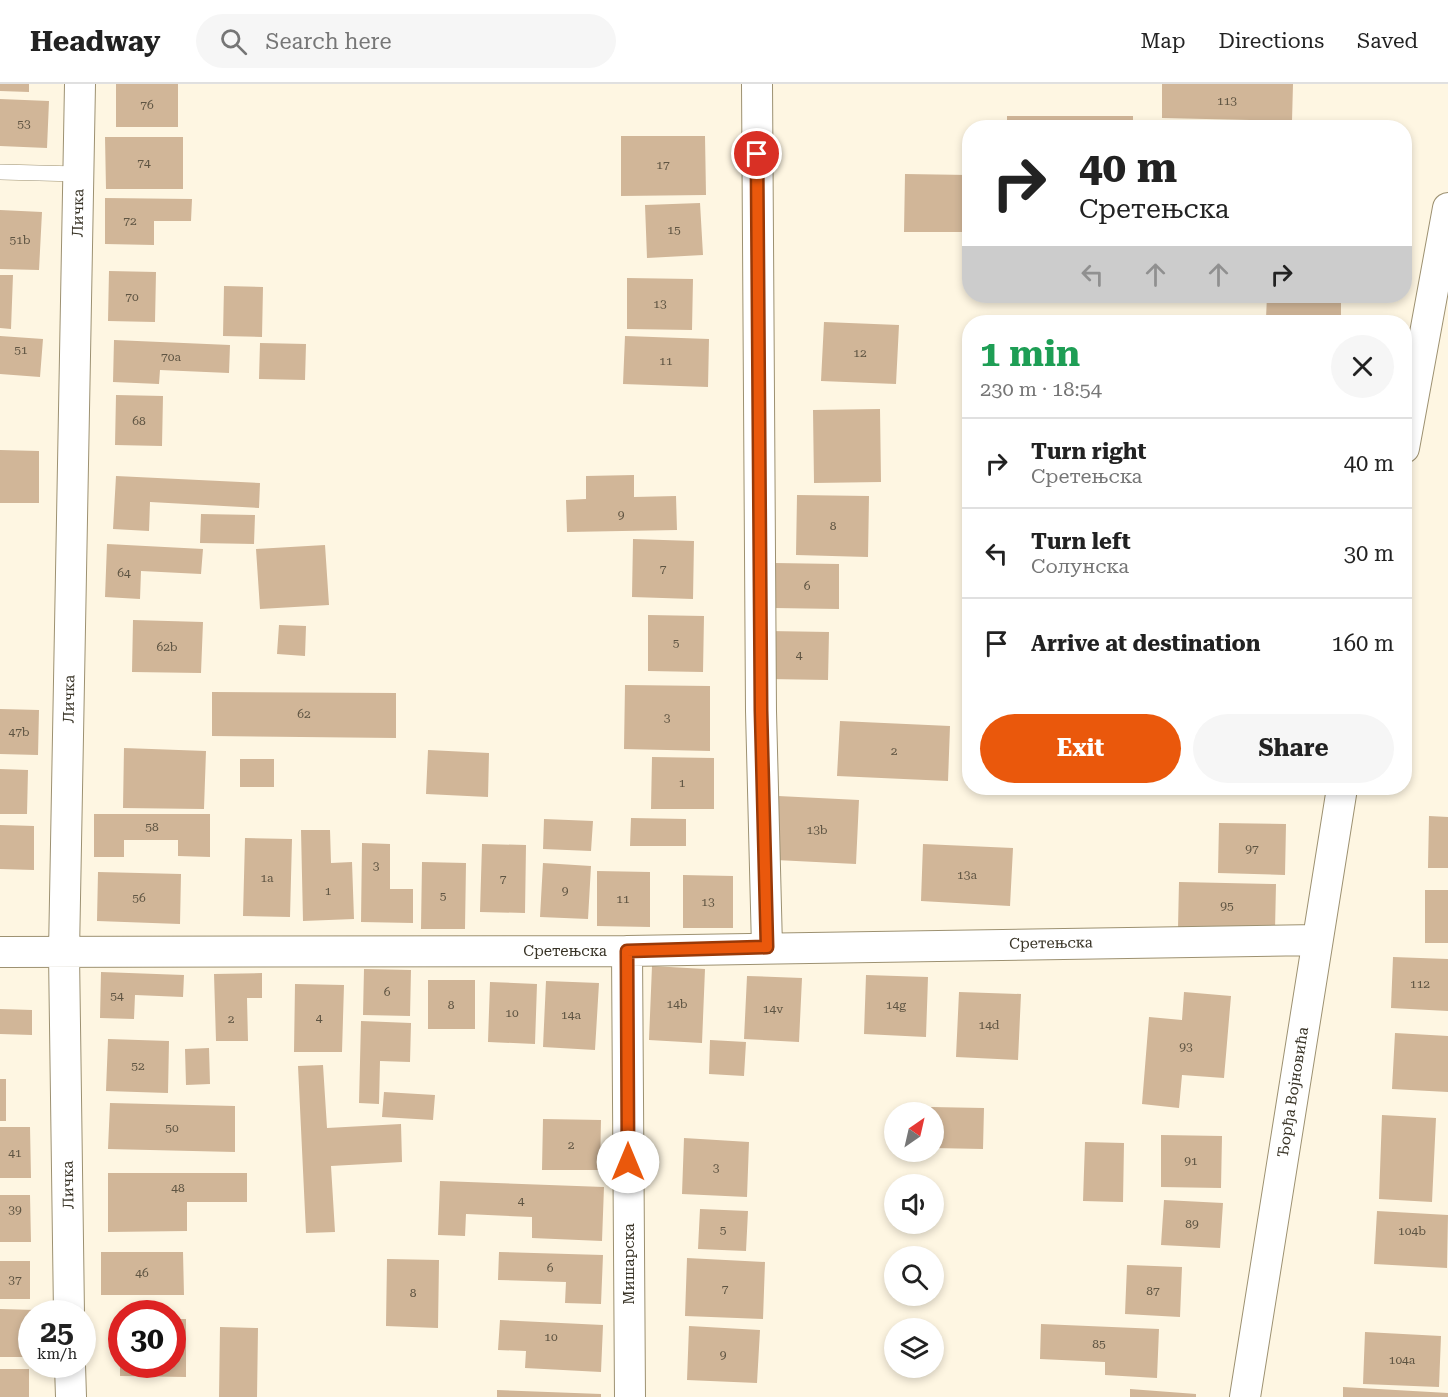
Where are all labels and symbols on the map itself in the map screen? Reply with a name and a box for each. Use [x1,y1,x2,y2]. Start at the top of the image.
house number: 113 [1217,94,1237,108]
house number: 76 [140,98,154,112]
house number: 53 [17,117,31,131]
pin [731,128,782,179]
house number: 74 [137,156,151,170]
house number: 17 [656,158,670,172]
street label: Личка [69,189,87,237]
house number: 72 [123,214,137,228]
house number: 15 [667,223,681,237]
house number: 51b [9,233,31,247]
house number: 70 [125,290,139,304]
house number: 13 [653,297,667,311]
house number: 51 [14,343,28,357]
house number: 12 [853,346,867,360]
house number: 70a [161,350,181,364]
house number: 11 [659,354,673,368]
house number: 68 [132,414,146,428]
house number: 9 [618,508,625,522]
house number: 8 [830,519,837,533]
house number: 7 [660,562,667,576]
house number: 64 [117,566,131,580]
house number: 6 [804,579,811,593]
house number: 5 [673,636,680,650]
house number: 62b [156,640,178,654]
house number: 4 [796,648,803,662]
street label: Личка [60,675,78,723]
house number: 62 [297,707,311,721]
house number: 3 [664,711,671,725]
house number: 47b [8,725,30,739]
house number: 2 [891,744,898,758]
house number: 1 [679,776,686,790]
house number: 58 [145,820,159,834]
house number: 13b [806,823,828,837]
house number: 97 [1245,842,1259,856]
house number: 3 [373,859,380,873]
house number: 13a [957,868,977,882]
house number: 1a [260,871,274,885]
house number: 7 [500,872,507,886]
house number: 1 [325,884,332,898]
house number: 9 [562,884,569,898]
house number: 5 [440,889,447,903]
house number: 56 [132,891,146,905]
house number: 11 [616,892,630,906]
house number: 13 [701,895,715,909]
house number: 95 [1220,899,1234,913]
street label: Сретењска [1009,933,1093,953]
street label: Сретењска [523,942,607,960]
house number: 112 [1410,977,1430,991]
house number: 6 [384,985,391,999]
house number: 54 [110,989,124,1003]
house number: 14b [666,997,688,1011]
house number: 8 [448,998,455,1012]
house number: 14g [886,998,906,1012]
house number: 14v [763,1002,783,1016]
house number: 10 [505,1006,519,1020]
house number: 14a [561,1008,581,1022]
house number: 4 [316,1011,323,1025]
house number: 2 [228,1012,235,1026]
house number: 14d [978,1018,1000,1032]
street label: Ђорђа Војновића [1274,1025,1312,1159]
house number: 93 [1179,1040,1193,1054]
house number: 52 [131,1059,145,1073]
north arrow [884,1102,944,1162]
house number: 50 [165,1121,179,1135]
position arrow [596,1130,660,1194]
house number: 2 [568,1138,575,1152]
house number: 41 [8,1146,22,1160]
house number: 91 [1184,1154,1198,1168]
street label: Личка [59,1161,77,1209]
house number: 3 [713,1161,720,1175]
house number: 48 [171,1181,185,1195]
house number: 4 [518,1194,525,1208]
house number: 39 [8,1203,22,1217]
house number: 89 [1185,1217,1199,1231]
street label: Мишарска [620,1223,638,1305]
house number: 5 [720,1223,727,1237]
house number: 104b [1398,1224,1426,1238]
house number: 6 [547,1261,554,1275]
house number: 46 [135,1266,149,1280]
house number: 37 [8,1273,22,1287]
house number: 7 [722,1282,729,1296]
house number: 87 [1146,1284,1160,1298]
house number: 8 [410,1286,417,1300]
speed limit sign: 30 [108,1300,186,1378]
house number: 10 [544,1330,558,1344]
house number: 85 [1092,1337,1106,1351]
house number: 9 [720,1348,727,1362]
house number: 104a [1389,1353,1416,1367]

